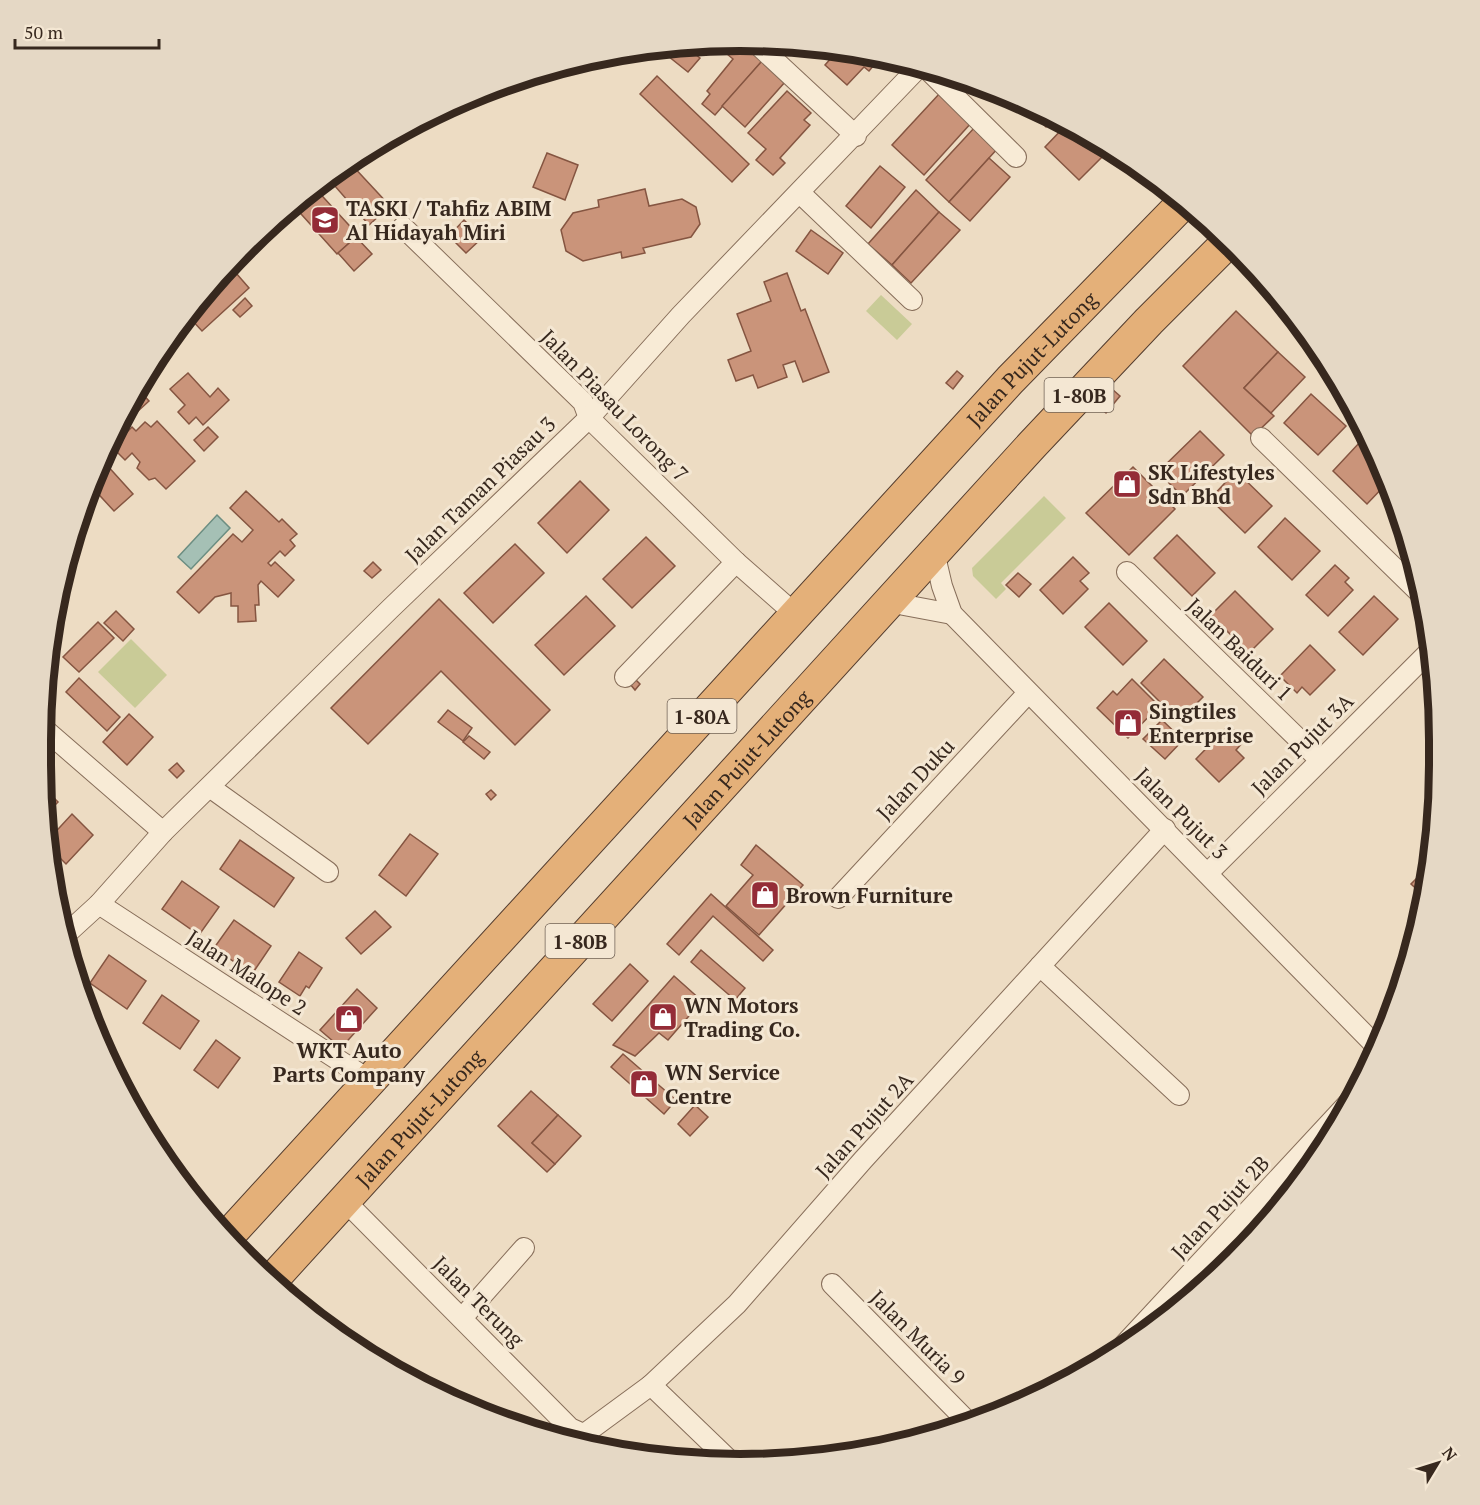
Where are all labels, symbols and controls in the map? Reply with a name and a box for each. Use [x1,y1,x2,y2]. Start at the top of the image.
scale bar [15,12,159,50]
text: 50 m [24,20,64,44]
place label: TASKI / Tahfiz ABIM Al Hidayah Miri [346,194,552,246]
school or university icon: TASKI / Tahfiz ABIM Al Hidayah Miri [309,204,341,236]
street label: Jalan Pujut-Lutong [960,285,1104,433]
street label: Jalan Piasau Lorong 7 [535,323,695,487]
road number: 1-80B [1044,378,1114,412]
street label: Jalan Taman Piasau 3 [399,410,561,568]
place label: SK Lifestyles Sdn Bhd [1148,458,1275,510]
shop icon: SK Lifestyles Sdn Bhd [1111,468,1143,500]
street label: Jalan Baiduri 1 [1181,592,1299,706]
street label: Jalan Pujut-Lutong [676,683,817,834]
street label: Jalan Pujut 3A [1245,686,1360,801]
place label: Singtiles Enterprise [1149,697,1254,749]
road number: 1-80A [668,699,736,733]
shop icon: Singtiles Enterprise [1112,707,1144,739]
street label: Jalan Duku [870,732,960,826]
street label: Jalan Pujut 3 [1130,761,1234,865]
shop icon: Brown Furniture [749,879,781,911]
place label: Brown Furniture [786,881,953,909]
street label: Jalan Malope 2 [182,923,312,1021]
road number: 1-80B [546,924,614,958]
place label: WN Motors Trading Co. [684,991,801,1043]
shop icon: WN Motors Trading Co. [647,1001,679,1033]
shop icon: WKT Auto Parts Company [333,1003,365,1035]
place label: WKT Auto Parts Company [273,1036,426,1088]
street label: Jalan Pujut-Lutong [349,1042,490,1193]
place label: WN Service Centre [665,1058,780,1110]
street label: Jalan Pujut 2A [809,1066,919,1184]
shop icon: WN Service Centre [628,1068,660,1100]
street label: Jalan Pujut 2B [1165,1149,1275,1265]
street label: Jalan Terung [427,1249,531,1353]
street label: Jalan Muria 9 [864,1283,972,1391]
north arrow [1408,1433,1468,1493]
text: N [1437,1442,1462,1465]

